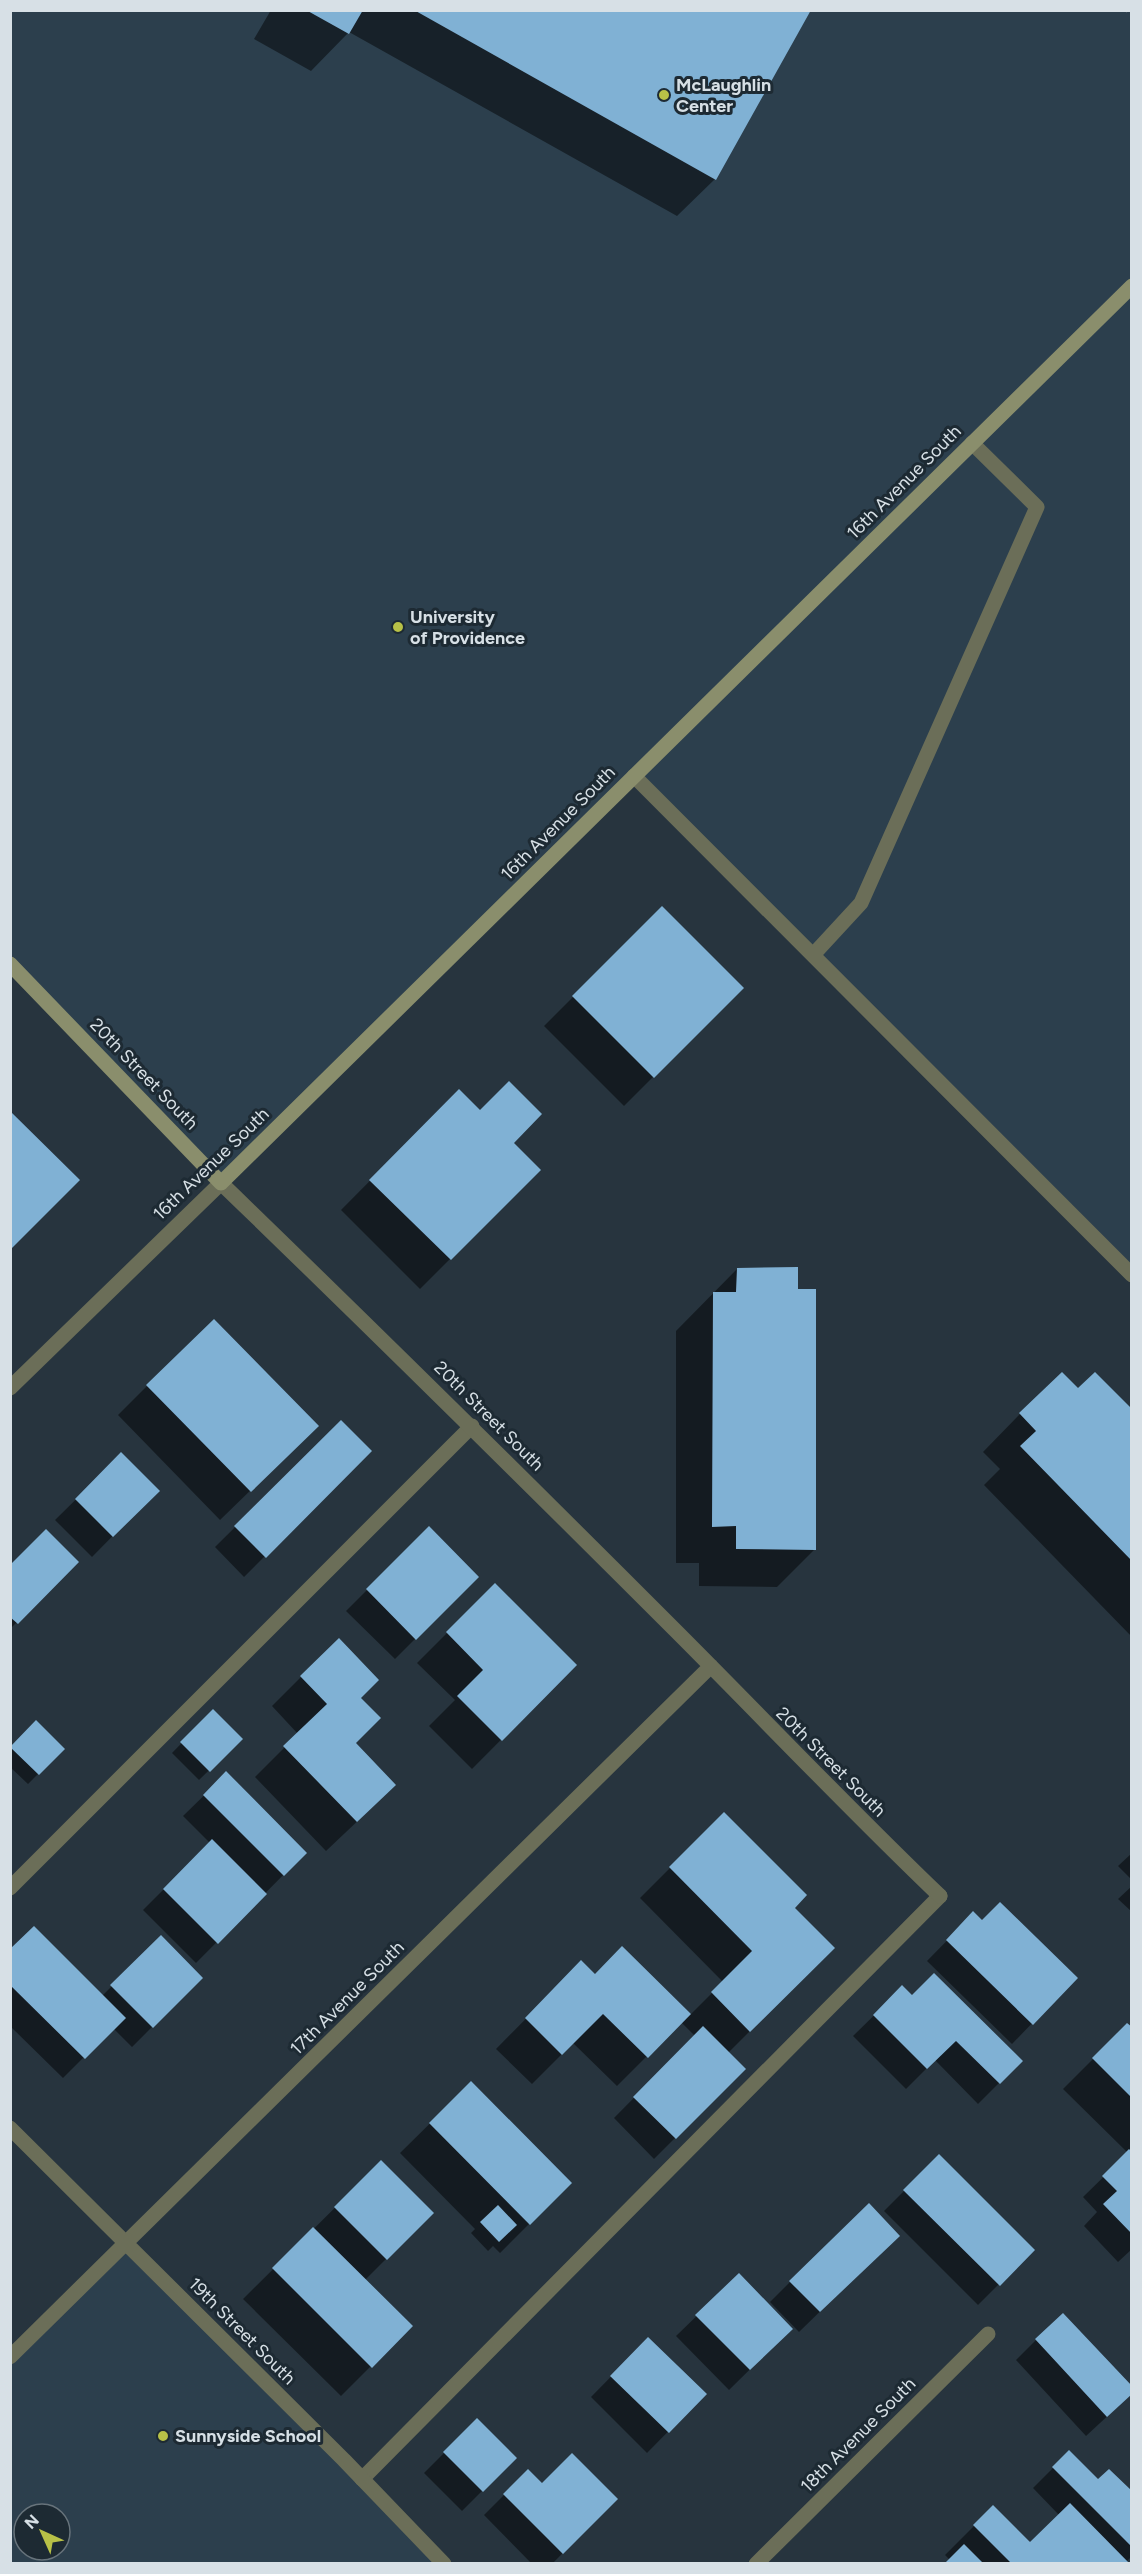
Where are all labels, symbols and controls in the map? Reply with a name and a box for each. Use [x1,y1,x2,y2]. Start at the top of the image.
place label: McLaughlin Center [676,74,771,117]
marker: McLaughlin Center [657,88,671,102]
street label: 16th Avenue South [842,420,966,544]
place label: University of Providence [410,606,525,649]
marker: University of Providence [391,620,405,634]
street label: 16th Avenue South [496,761,620,885]
street label: 20th Street South [85,1014,203,1134]
street label: 16th Avenue South [148,1103,274,1225]
street label: 20th Street South [430,1357,548,1475]
street label: 20th Street South [772,1703,890,1821]
street label: 17th Avenue South [285,1936,409,2060]
street label: 19th Street South [184,2273,300,2389]
street label: 18th Avenue South [796,2373,920,2497]
place label: Sunnyside School [175,2425,321,2447]
marker: Sunnyside School [156,2429,170,2443]
north arrow [12,2502,72,2562]
text: N [21,2511,43,2533]

